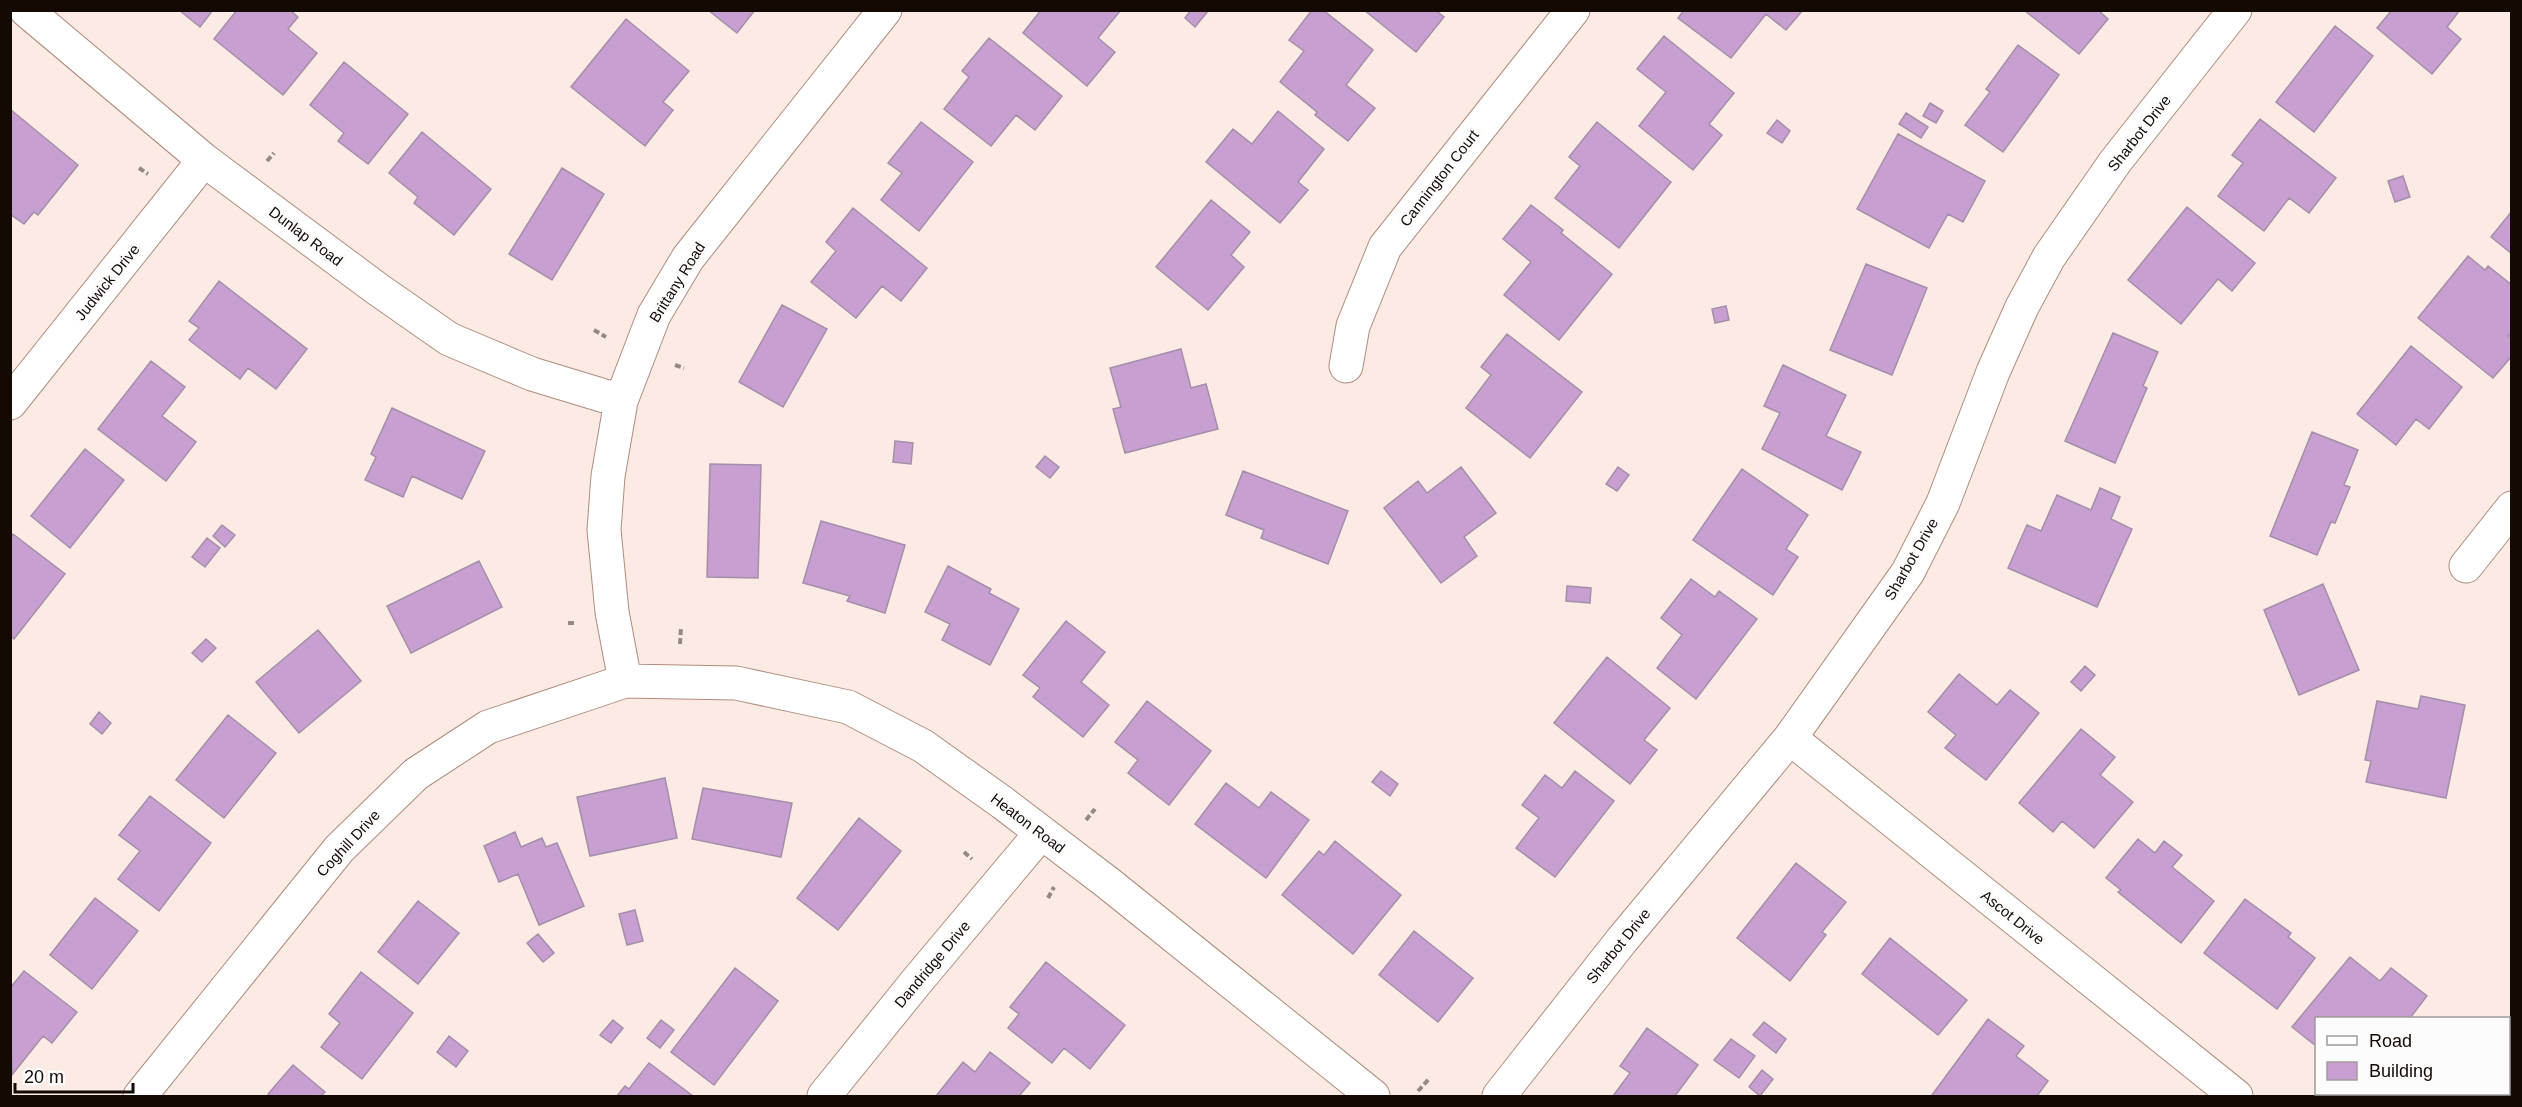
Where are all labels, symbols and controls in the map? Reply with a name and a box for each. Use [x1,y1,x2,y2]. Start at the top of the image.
street label: Sharbot Drive [2104,92,2174,174]
street label: Cannington Court [1396,126,1482,230]
street label: Dunlap Road [266,203,346,269]
street label: Brittany Road [646,239,708,325]
street label: Judwick Drive [71,241,143,323]
street label: Sharbot Drive [1881,515,1941,603]
street label: Heaton Road [988,790,1068,856]
street label: Coghill Drive [313,806,383,880]
street label: Ascot Drive [1978,886,2048,948]
street label: Sharbot Drive [1583,905,1653,987]
street label: Dandridge Drive [891,917,973,1011]
legend [2315,1017,2510,1095]
text: Road [2369,1031,2412,1051]
scale bar [15,1056,134,1094]
text: Building [2369,1061,2433,1081]
text: 20 m [24,1067,64,1087]

